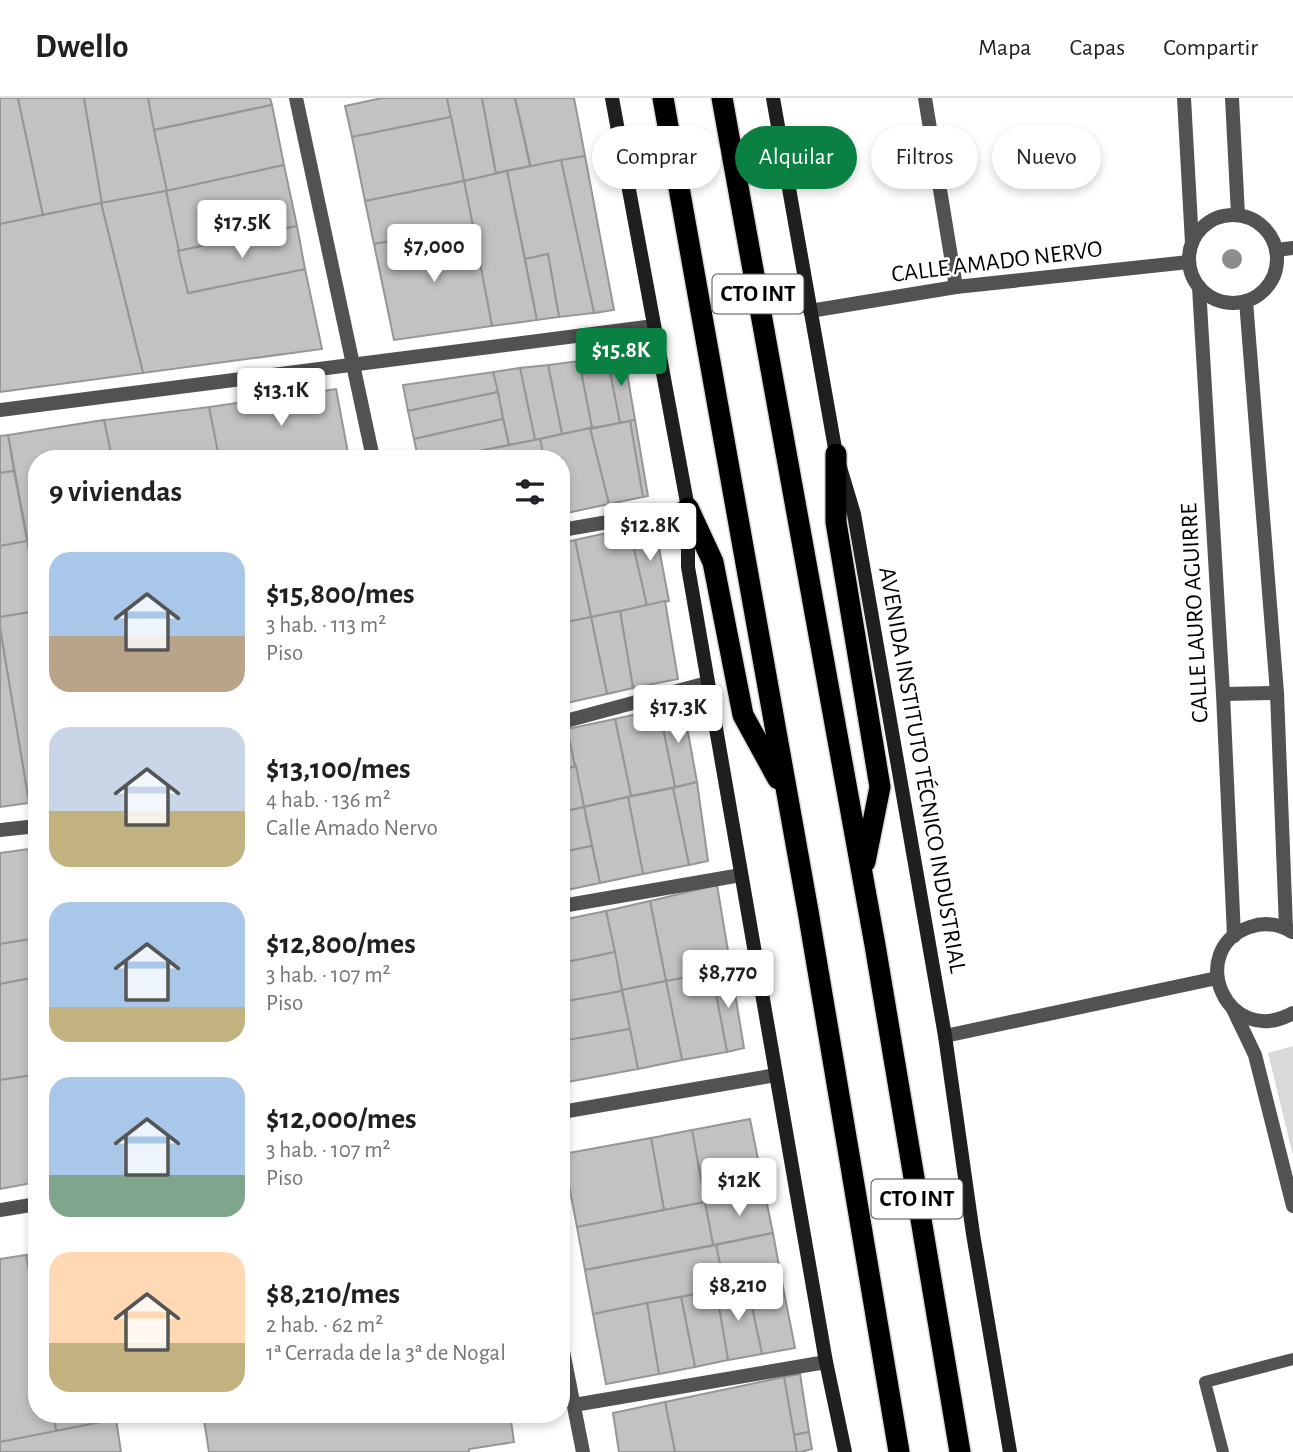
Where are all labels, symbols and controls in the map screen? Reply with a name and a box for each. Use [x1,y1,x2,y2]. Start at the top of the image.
text: Dwello [35,31,129,64]
text: Mapa [978,36,1031,60]
text: Capas [1069,36,1125,60]
text: Compartir [1163,36,1258,60]
chip: Comprar [592,126,721,189]
chip: Alquilar [735,126,857,189]
chip: Filtros [871,126,978,189]
chip: Nuevo [992,126,1101,189]
pin: $17.5K [185,200,299,260]
text: $17.5K [213,211,271,234]
pin: $7,000 [377,225,491,284]
text: $7,000 [403,235,465,258]
street label: CALLE AMADO NERVO [890,237,1104,287]
road number: CTO INT [712,274,804,314]
pin: $15.8K [564,328,678,388]
text: $15.8K [592,339,650,362]
pin: $13.1K [224,368,338,428]
text: $13.1K [253,379,309,402]
icon: filters [511,473,549,511]
text: 9 viviendas [49,477,182,507]
street label: CALLE LAURO AGUIRRE [1177,502,1213,724]
pin: $12.8K [593,504,707,563]
text: $12.8K [620,514,680,537]
street label: AVENIDA INSTITUTO TÉCNICO INDUSTRIAL [874,565,972,975]
text: $15,800/mes [266,579,415,609]
icon: home [105,580,189,664]
text: 3 hab. · 113 m² [266,614,386,637]
text: Piso [266,642,303,665]
pin: $17.3K [621,686,735,745]
text: $17.3K [649,696,707,719]
text: $13,100/mes [266,754,411,784]
icon: home [105,755,189,839]
text: 4 hab. · 136 m² [266,789,391,812]
text: Calle Amado Nervo [266,817,438,840]
text: $12,800/mes [266,929,416,959]
icon: home [105,930,189,1014]
pin: $8,770 [671,950,785,1010]
text: $8,770 [699,961,757,984]
text: 3 hab. · 107 m² [266,964,391,987]
text: Piso [266,992,303,1015]
text: $12,000/mes [266,1104,417,1134]
icon: home [105,1105,189,1189]
text: 3 hab. · 107 m² [266,1139,391,1162]
pin: $12K [698,1158,780,1218]
text: Piso [266,1167,303,1190]
text: $12K [718,1169,760,1192]
road number: CTO INT [872,1180,962,1218]
pin: $8,210 [681,1264,795,1323]
text: $8,210 [709,1274,767,1297]
text: $8,210/mes [266,1279,400,1309]
icon: home [105,1280,189,1364]
text: 2 hab. · 62 m² [266,1314,383,1337]
text: 1ª Cerrada de la 3ª de Nogal [266,1342,506,1365]

